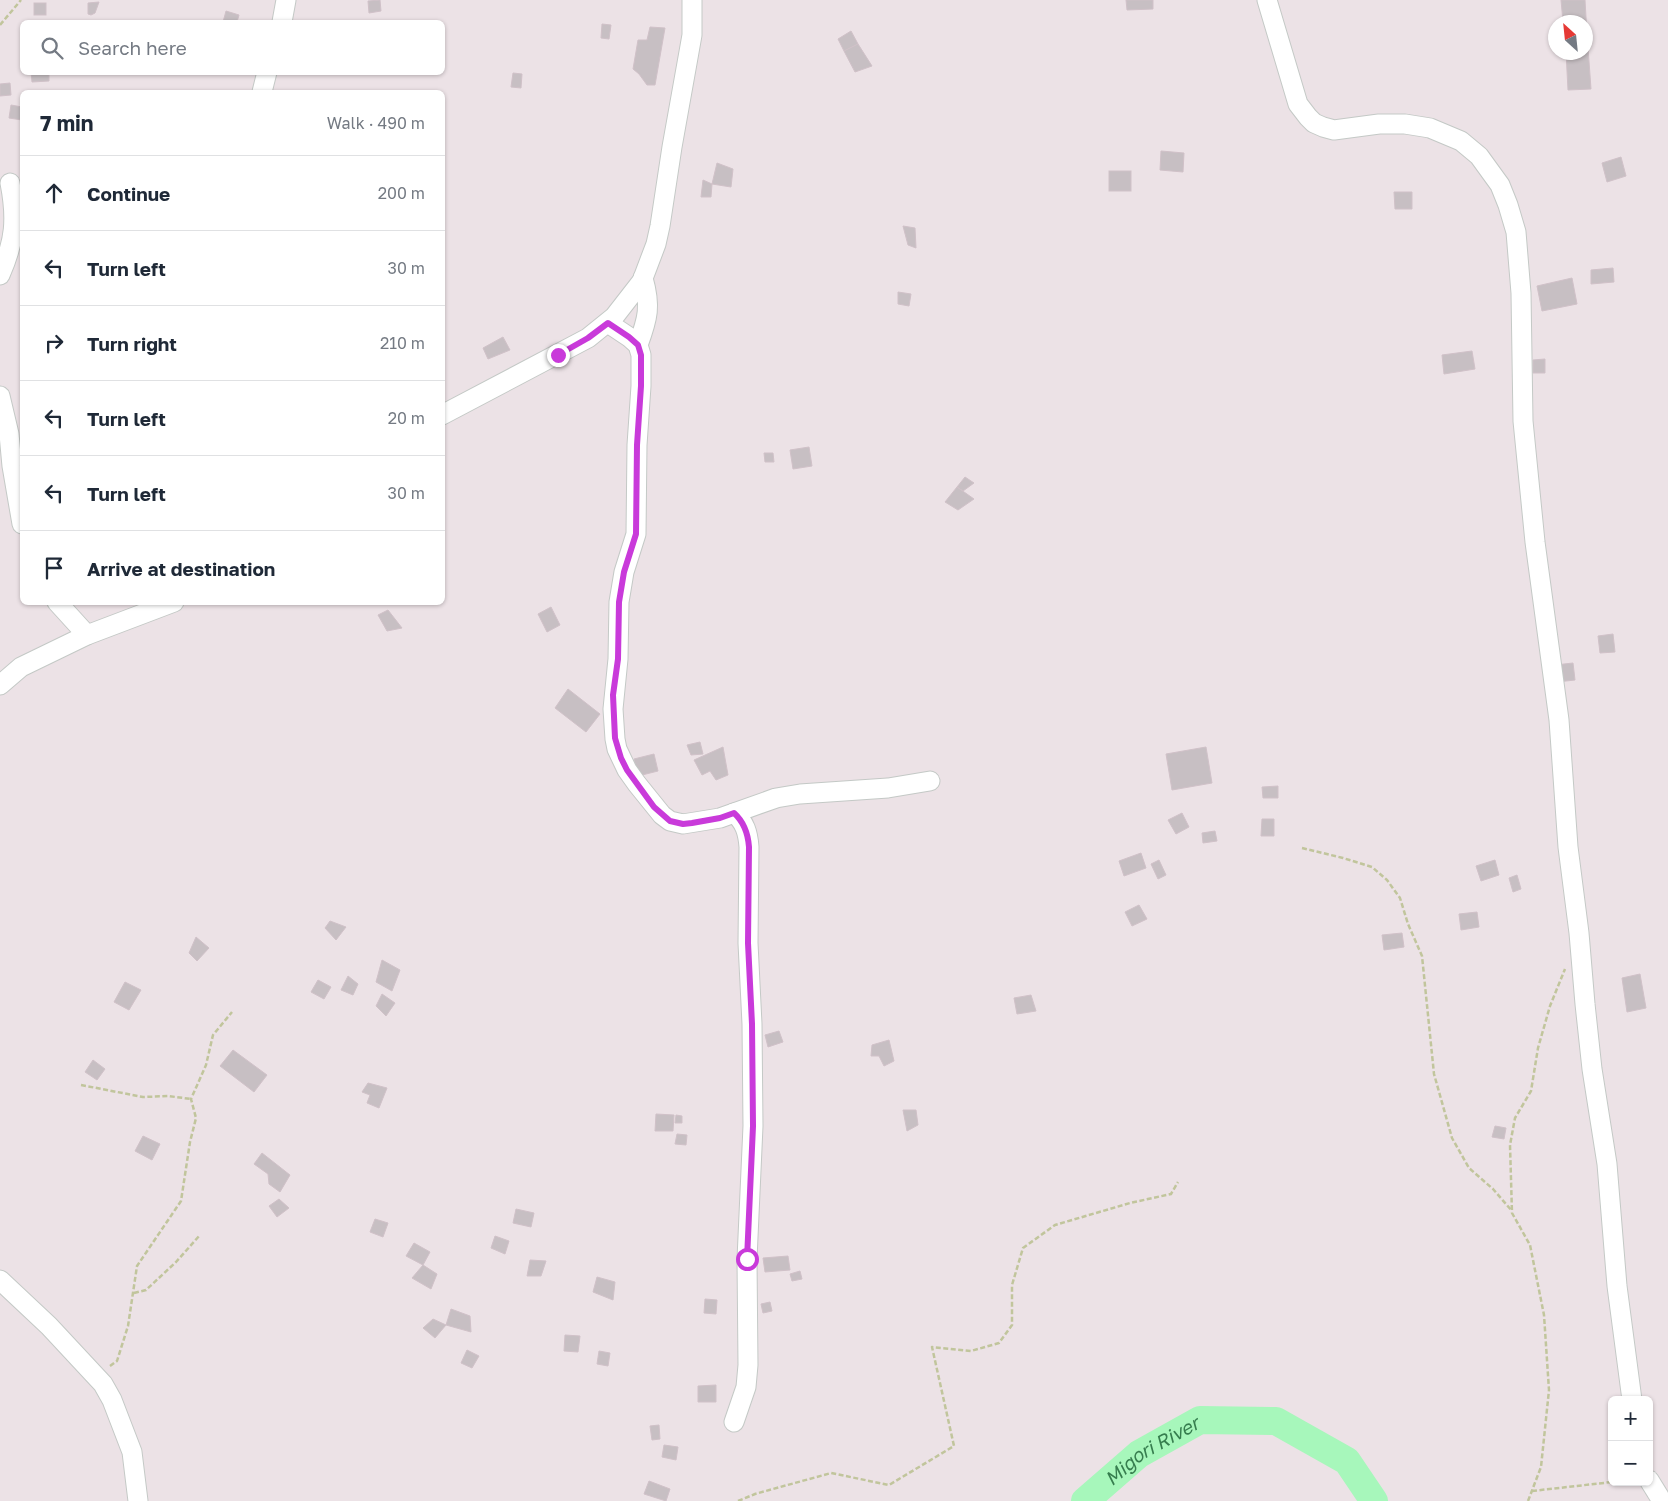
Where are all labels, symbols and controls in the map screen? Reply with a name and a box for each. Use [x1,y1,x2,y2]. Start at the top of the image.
north arrow [1548,15,1593,60]
search box [20,20,445,75]
icon: search [38,34,66,62]
text: Search here [78,36,187,59]
text: 7 min [40,110,94,136]
text: Walk · 490 m [327,113,425,133]
icon: ahead [40,179,68,207]
text: Continue [87,182,170,205]
text: 200 m [378,183,425,203]
icon: left [40,254,68,282]
text: Turn left [87,257,166,280]
text: 30 m [388,258,425,278]
icon: right [40,329,68,357]
text: Turn right [87,332,177,355]
text: 210 m [380,333,425,353]
route end [547,344,570,367]
icon: left [40,404,68,432]
text: Turn left [87,407,166,430]
text: 20 m [388,408,425,428]
icon: left [40,479,68,507]
text: Turn left [87,482,166,505]
text: 30 m [388,483,425,503]
icon: arrive [40,554,68,582]
text: Arrive at destination [87,557,275,580]
route start [736,1248,759,1271]
map controls [1608,1396,1653,1486]
button: + [1608,1396,1653,1441]
water label: Migori River [1100,1410,1205,1490]
button: − [1608,1441,1653,1486]

